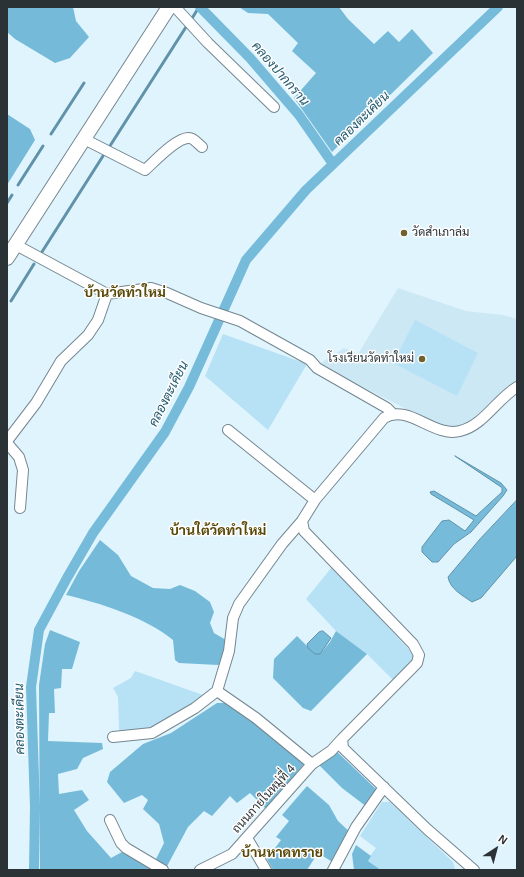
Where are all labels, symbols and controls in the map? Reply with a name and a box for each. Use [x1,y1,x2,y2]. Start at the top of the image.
water label: คลองปากกราน [248,39,312,109]
water label: คลองตะเคียน [331,89,393,149]
place label: วัดสำเภาล่ม [412,226,469,240]
marker: วัดสำเภาล่ม [399,228,409,238]
district label: บ้านวัดทำใหม่ [84,285,166,301]
place label: โรงเรียนวัดทำใหม่ [328,352,414,366]
marker: โรงเรียนวัดทำใหม่ [417,354,427,364]
water label: คลองตะเคียน [146,359,192,429]
district label: บ้านใต้วัดทำใหม่ [170,523,266,539]
water label: คลองตะเคียน [12,683,28,755]
street label: ถนนภายในหมู่ที่ 4 [229,762,299,836]
north arrow [476,829,516,869]
text: N [496,832,510,846]
district label: บ้านหาดทราย [241,845,323,861]

